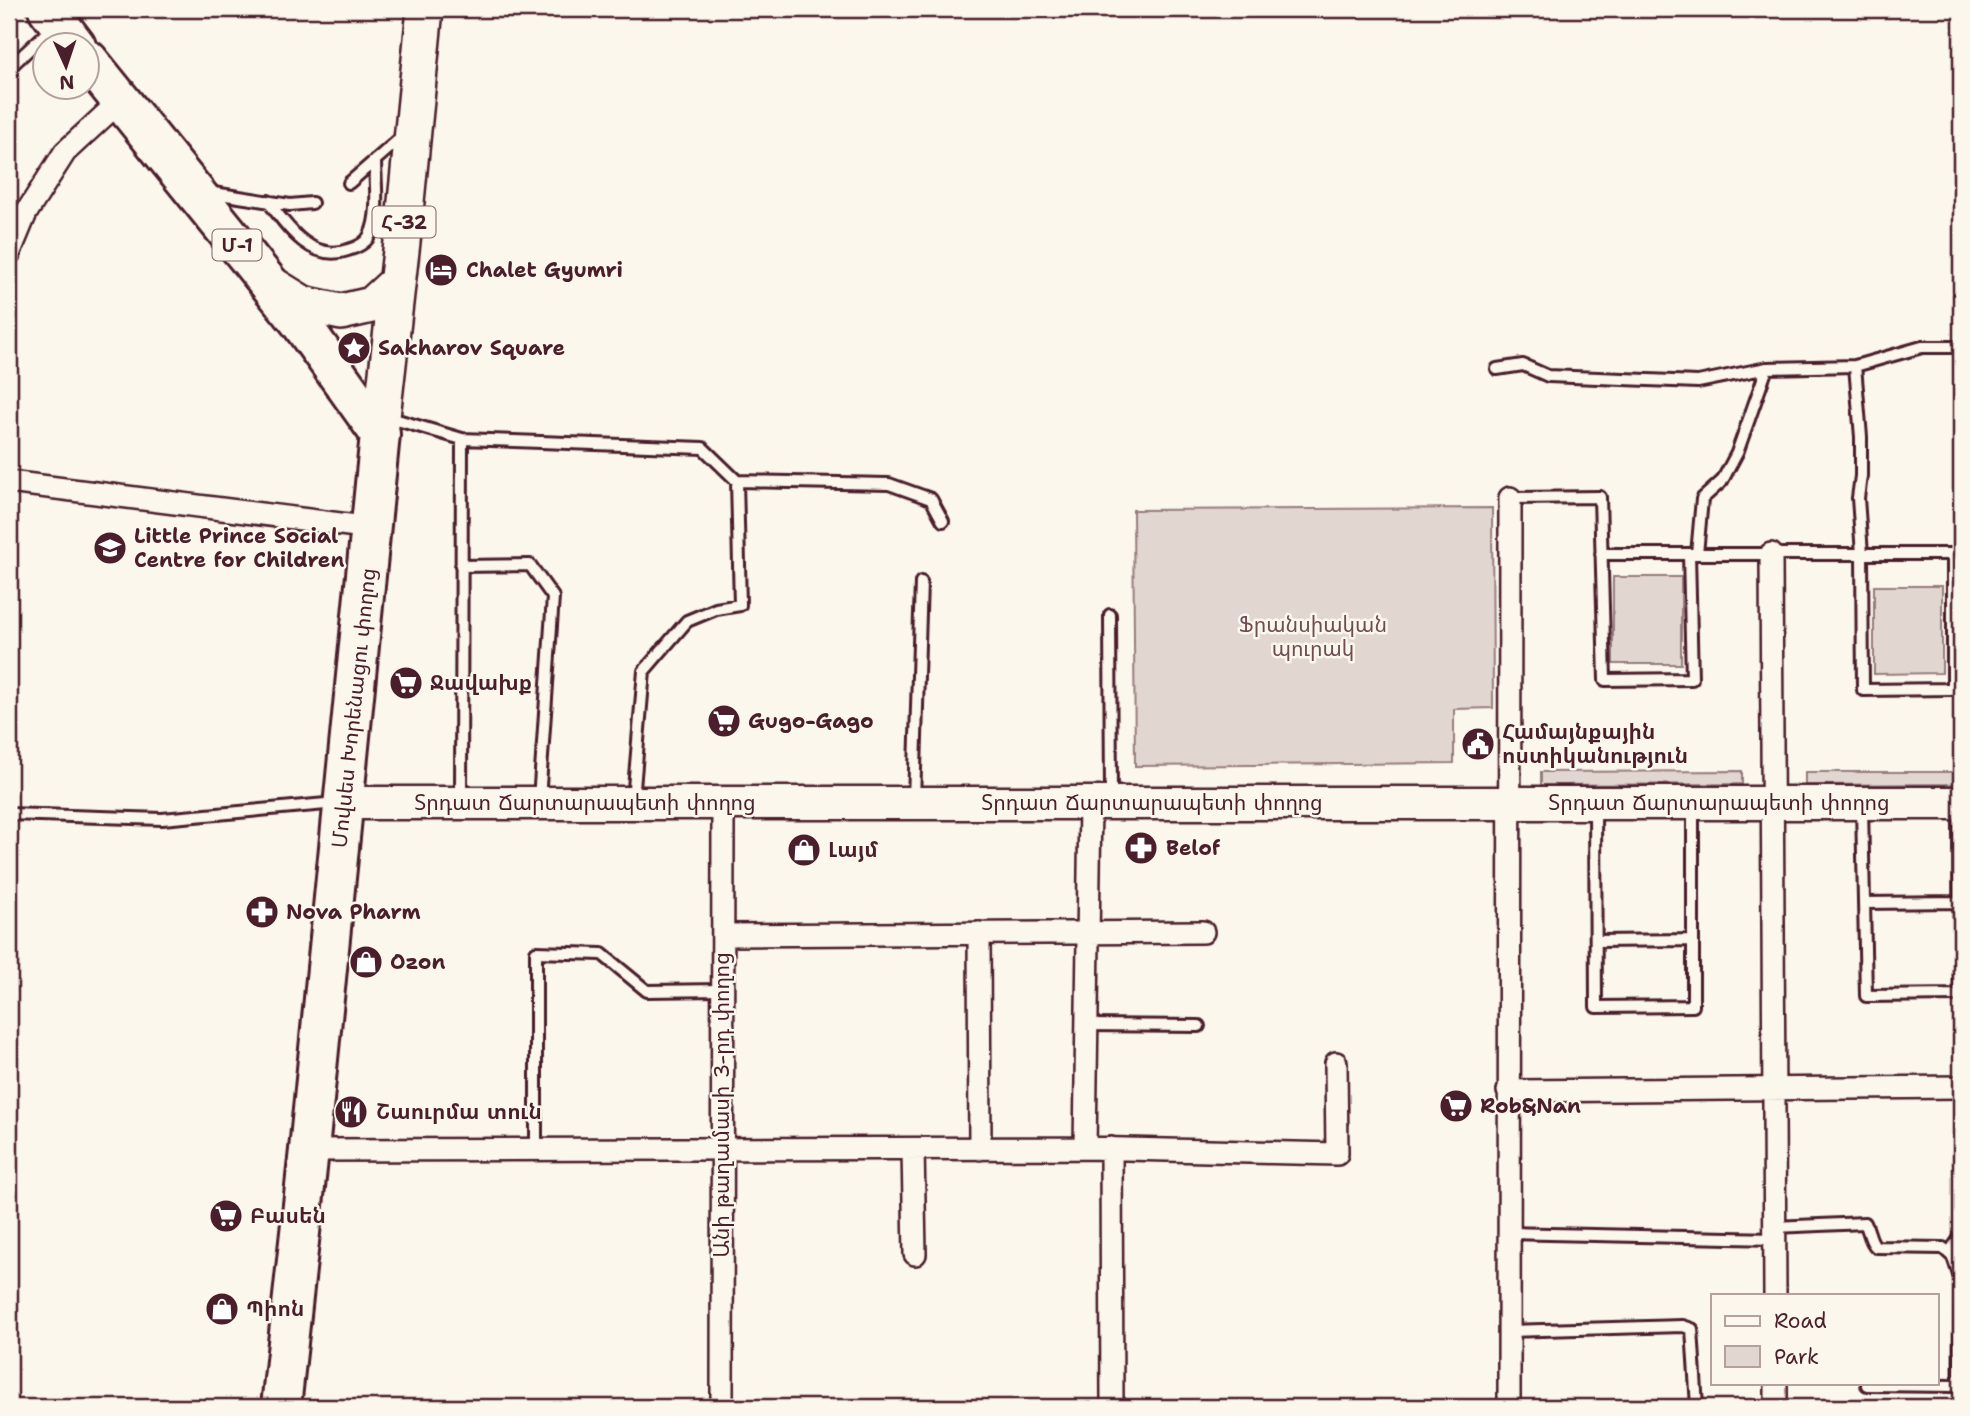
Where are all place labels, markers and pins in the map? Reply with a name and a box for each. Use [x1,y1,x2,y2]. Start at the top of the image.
hotel icon: Chalet Gyumri [422,251,460,289]
place label: Chalet Gyumri [466,256,623,284]
place icon: Sakharov Square [335,329,373,367]
place label: Sakharov Square [378,334,565,362]
place label: Little Prince Social Centre for Children [134,522,344,574]
school or university icon: Little Prince Social Centre for Children [91,529,129,567]
supermarket icon: Ջավախք [387,664,425,702]
place label: Ջավախք [430,669,532,697]
supermarket icon: Gugo-Gago [705,702,743,740]
place label: Gugo-Gago [748,707,874,735]
place label: Համայնքային ոստիկանություն [1502,718,1688,770]
public building icon: Համայնքային ոստիկանություն [1459,725,1497,763]
pharmacy icon: Belof [1122,829,1160,867]
shop icon: Լայմ [785,831,823,869]
place label: Belof [1166,834,1221,862]
place label: Լայմ [828,836,878,864]
pharmacy icon: Nova Pharm [243,893,281,931]
place label: Nova Pharm [286,898,421,926]
shop icon: Ozon [347,943,385,981]
place label: Ozon [390,948,445,976]
supermarket icon: Rob&Nan [1437,1087,1475,1125]
place label: Rob&Nan [1480,1092,1581,1120]
restaurant icon: Շաուրմա տուն [332,1093,370,1131]
place label: Շաուրմա տուն [376,1098,542,1126]
supermarket icon: Բասեն [207,1197,245,1235]
place label: Բասեն [250,1202,326,1230]
shop icon: Պիոն [203,1290,241,1328]
place label: Պիոն [246,1295,304,1323]

